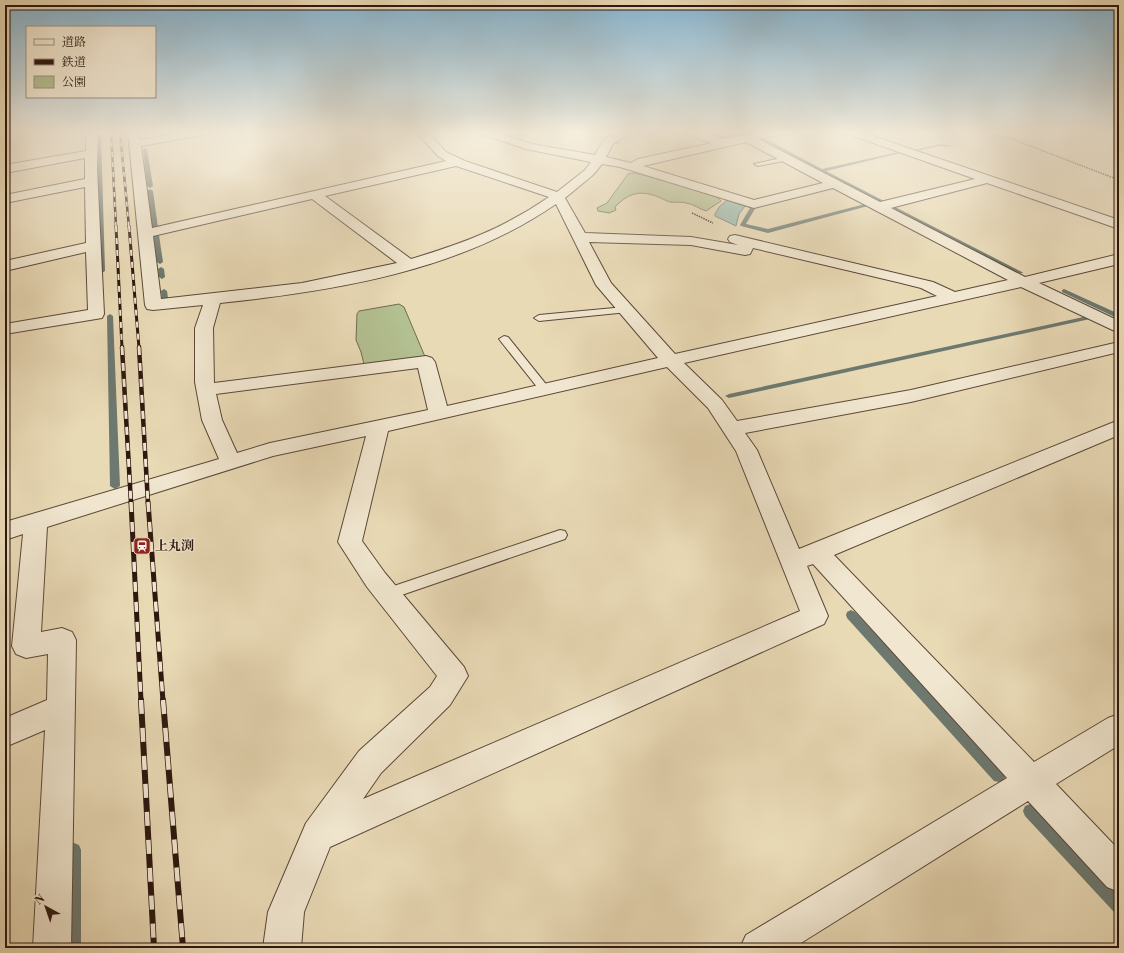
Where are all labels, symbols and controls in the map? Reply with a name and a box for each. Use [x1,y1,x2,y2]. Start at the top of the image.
legend [26,26,156,98]
text: 道路 [62,35,86,50]
text: 鉄道 [61,55,86,70]
text: 公園 [62,75,86,90]
station icon: 上丸渕 [132,536,152,556]
place label: 上丸渕 [155,538,194,554]
north arrow [26,887,66,927]
text: N [32,892,48,908]

